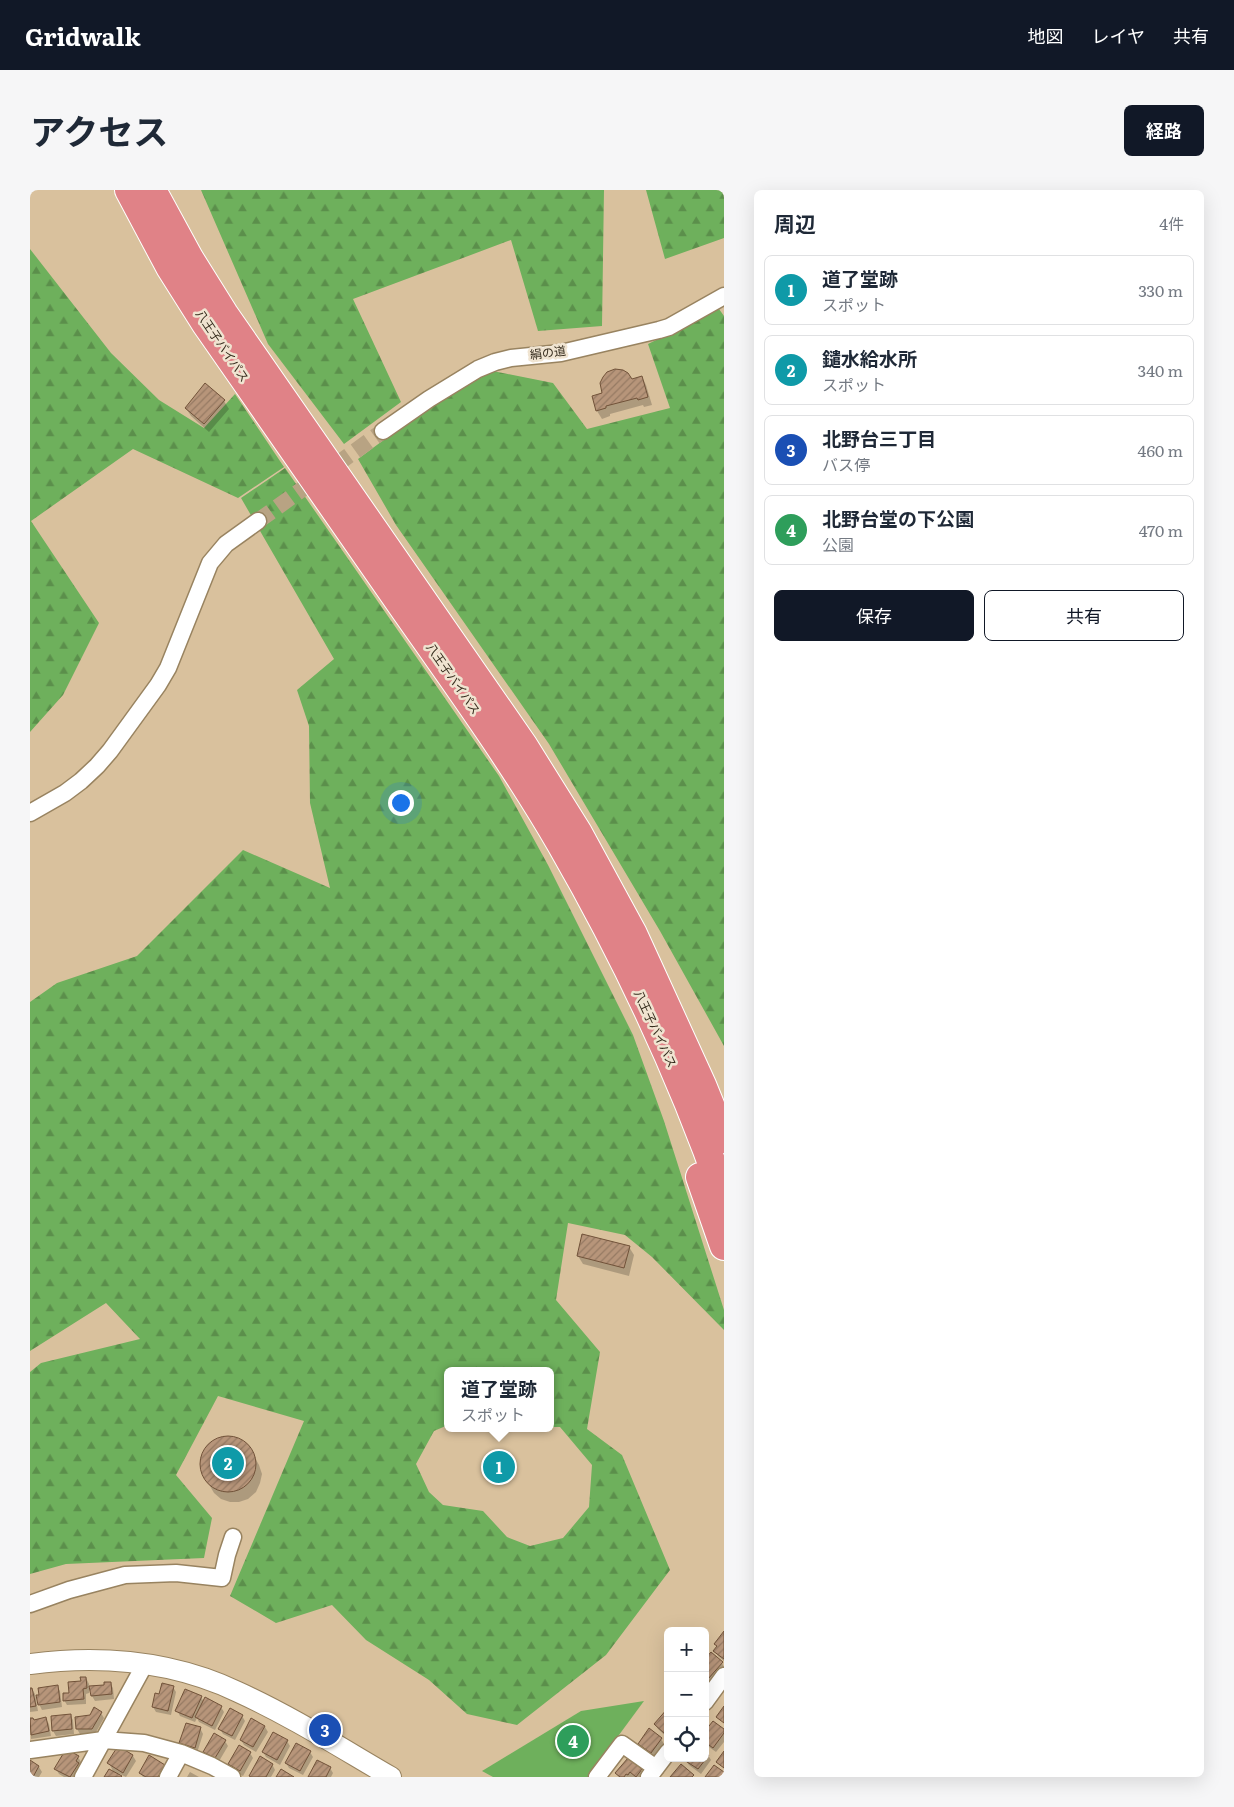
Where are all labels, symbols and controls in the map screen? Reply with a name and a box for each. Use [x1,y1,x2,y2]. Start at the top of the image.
text: Gridwalk [25,18,141,53]
text: 地図 [1028,22,1064,49]
text: レイヤ [1092,22,1145,49]
text: 共有 [1173,22,1209,49]
text: アクセス [30,104,168,156]
button: 経路 [1124,105,1204,156]
text: 周辺 [774,207,816,238]
text: 4件 [1159,211,1184,235]
text: 道了堂跡 [822,264,898,292]
text: 1 [788,278,794,302]
text: 330 m [1138,278,1183,302]
text: スポット [822,292,886,316]
street label: 八王子バイパス [192,306,254,385]
street label: 絹の道 [529,341,567,363]
text: 鑓水給水所 [822,344,917,372]
text: 2 [787,358,795,382]
text: 340 m [1138,358,1183,382]
text: スポット [822,372,886,396]
text: 北野台三丁目 [822,424,936,452]
text: 3 [787,438,795,462]
text: 460 m [1138,438,1183,462]
text: バス停 [822,452,870,476]
text: 北野台堂の下公園 [822,504,974,532]
text: 4 [786,518,796,542]
text: 470 m [1139,518,1183,542]
text: 公園 [822,532,854,556]
button: 保存 [774,590,974,641]
button: 共有 [984,590,1184,641]
street label: 八王子バイパス [422,639,485,718]
your location [388,790,414,816]
street label: 八王子バイパス [630,987,682,1070]
popup [444,1367,554,1432]
text: 道了堂跡 [461,1374,537,1402]
text: スポット [461,1402,525,1426]
pin: 2 [212,1444,244,1482]
pin: 1 [483,1448,515,1486]
map controls [664,1627,709,1762]
button: + [664,1627,709,1672]
button: − [664,1672,709,1717]
pin: 3 [309,1711,341,1749]
button: locate [664,1717,709,1762]
pin: 4 [557,1722,589,1760]

